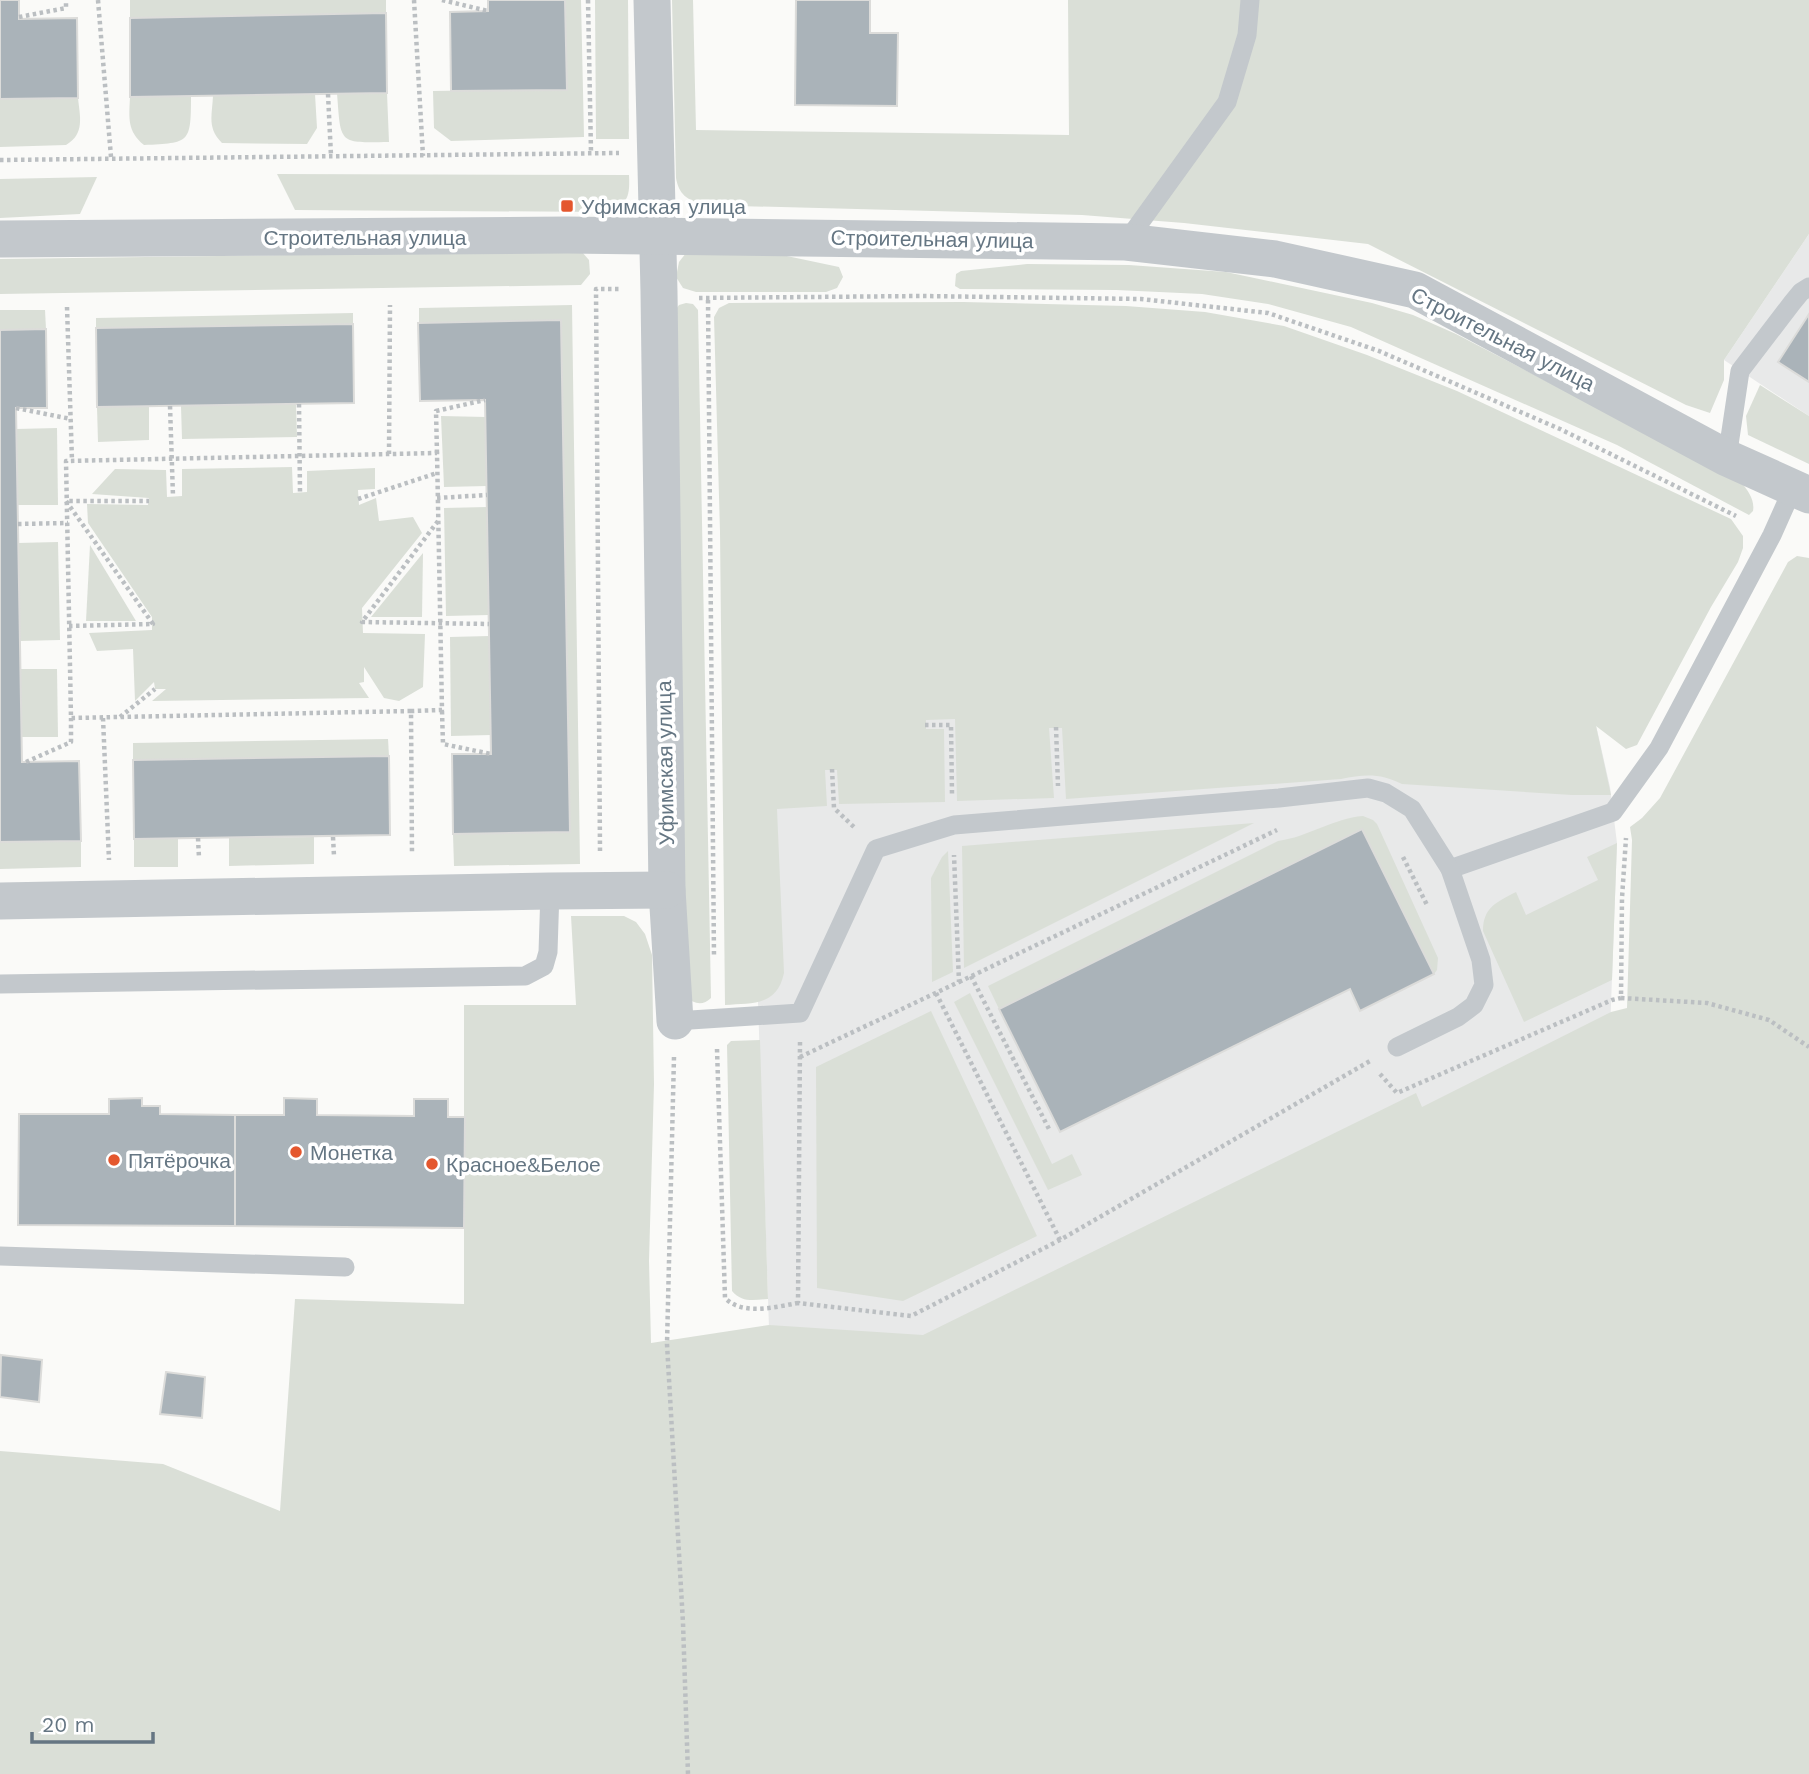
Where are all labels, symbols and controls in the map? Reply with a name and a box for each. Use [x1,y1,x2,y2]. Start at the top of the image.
place label: Уфимская улица [581,194,746,219]
marker: Уфимская улица [559,198,575,214]
street label: Строительная улица [264,225,467,250]
street label: Строительная улица [830,225,1034,253]
street label: Строительная улица [1407,282,1599,396]
street label: Уфимская улица [651,680,679,846]
place label: Монетка [310,1140,393,1165]
marker: Монетка [288,1144,304,1160]
place label: Пятёрочка [128,1148,231,1173]
marker: Пятёрочка [106,1152,122,1168]
place label: Красное&Белое [446,1152,601,1177]
marker: Красное&Белое [424,1156,440,1172]
scale bar [32,1700,152,1744]
text: 20 m [42,1712,94,1737]

